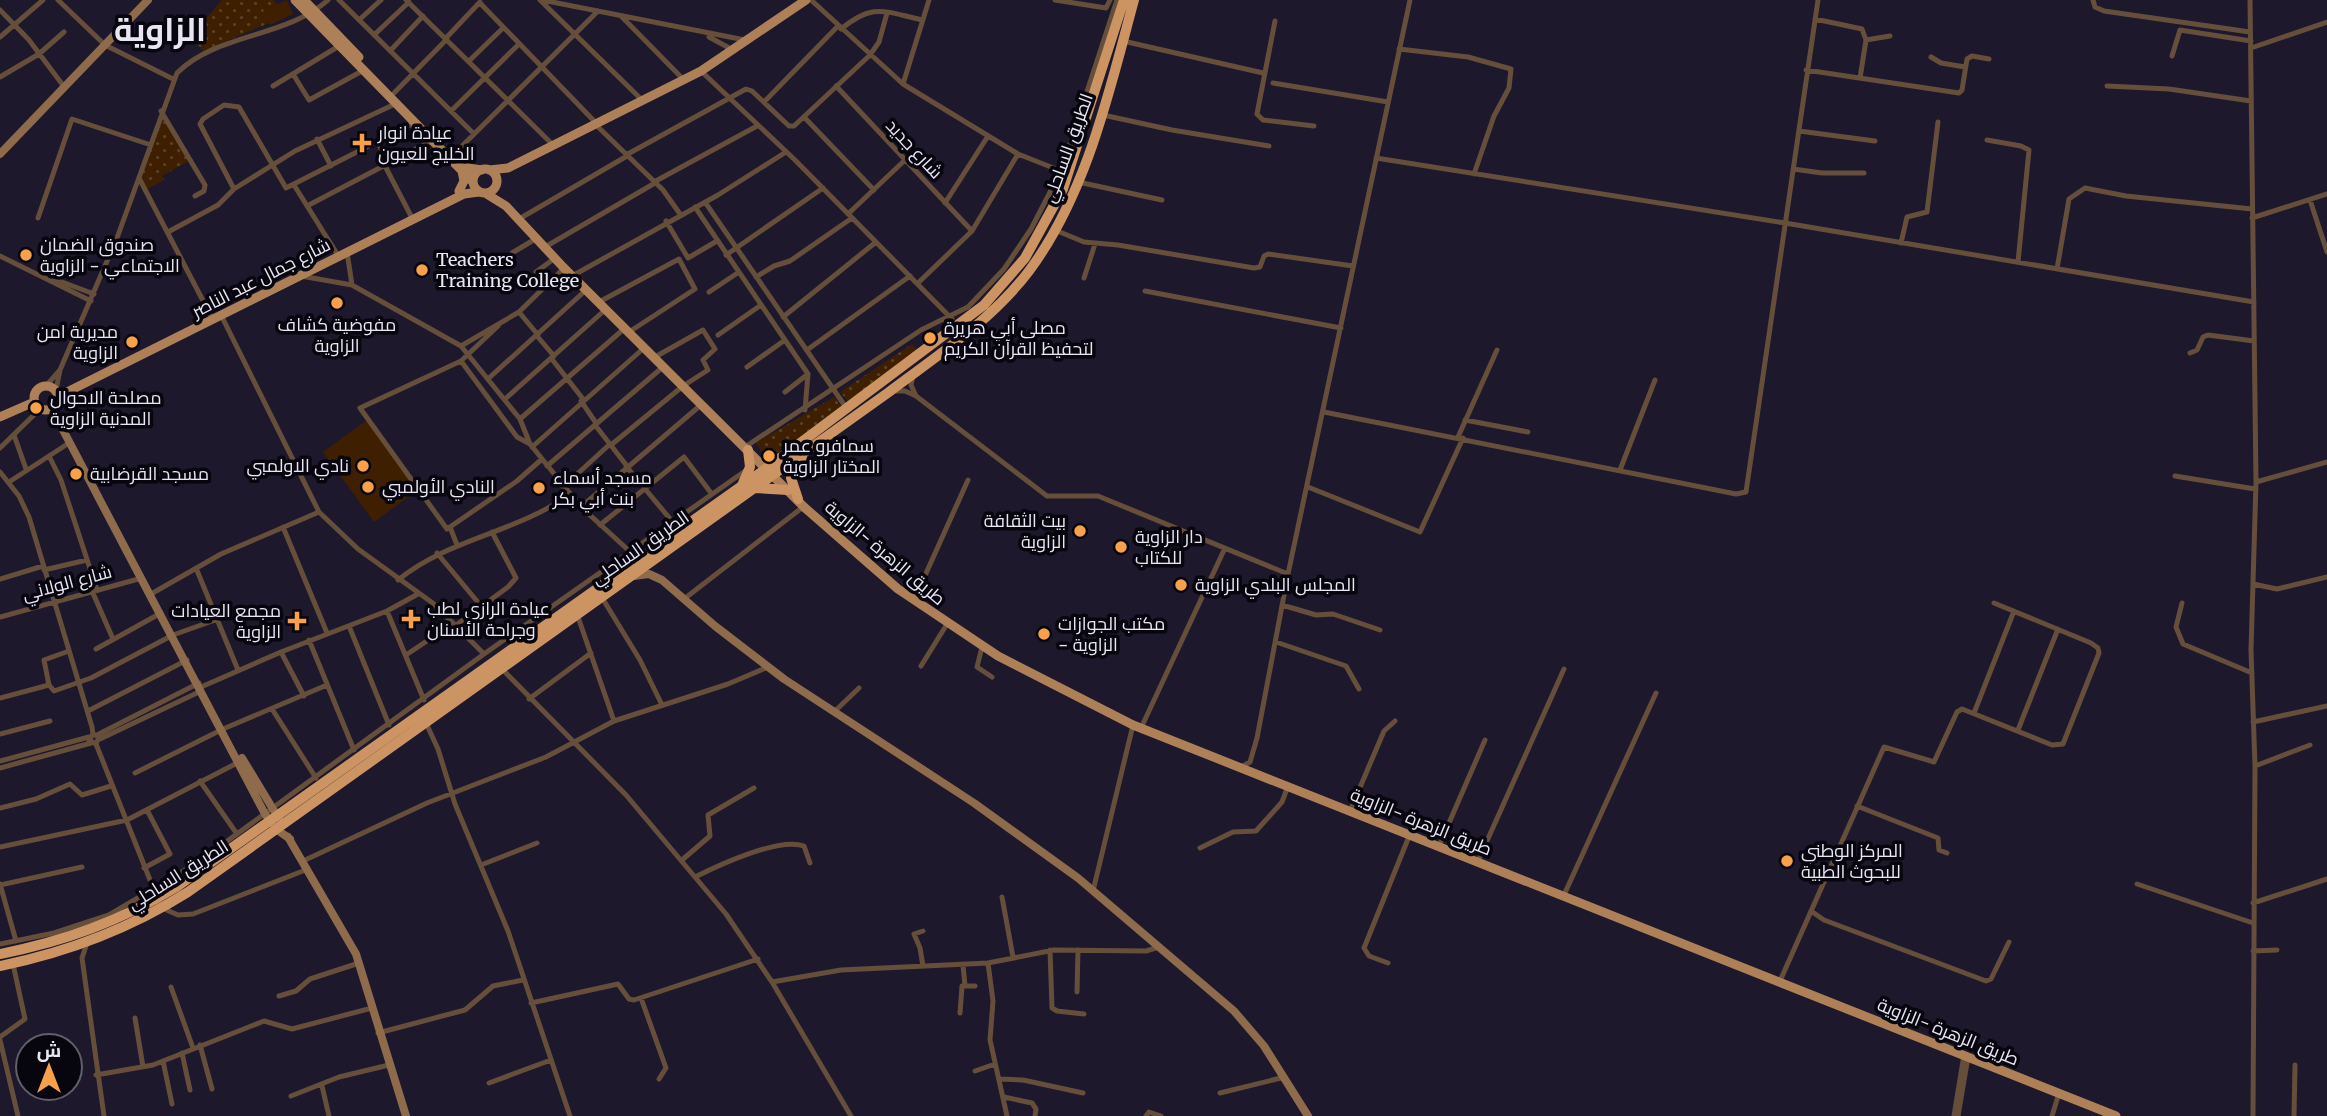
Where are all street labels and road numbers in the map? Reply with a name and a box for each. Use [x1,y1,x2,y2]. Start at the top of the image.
street label: الطريق الساحلي [1037,90,1101,207]
street label: شارع جديد [880,114,948,184]
street label: شارع جمال عبد الناصر [187,233,334,324]
street label: طريق الزهرة -الزاوية [820,495,950,611]
street label: الطريق الساحلي [586,505,695,592]
street label: شارع الولاني [20,560,115,608]
street label: طريق الزهرة -الزاوية [1347,783,1495,861]
street label: الطريق الساحلي [123,834,234,917]
street label: طريق الزهرة -الزاوية [1874,993,2022,1071]

